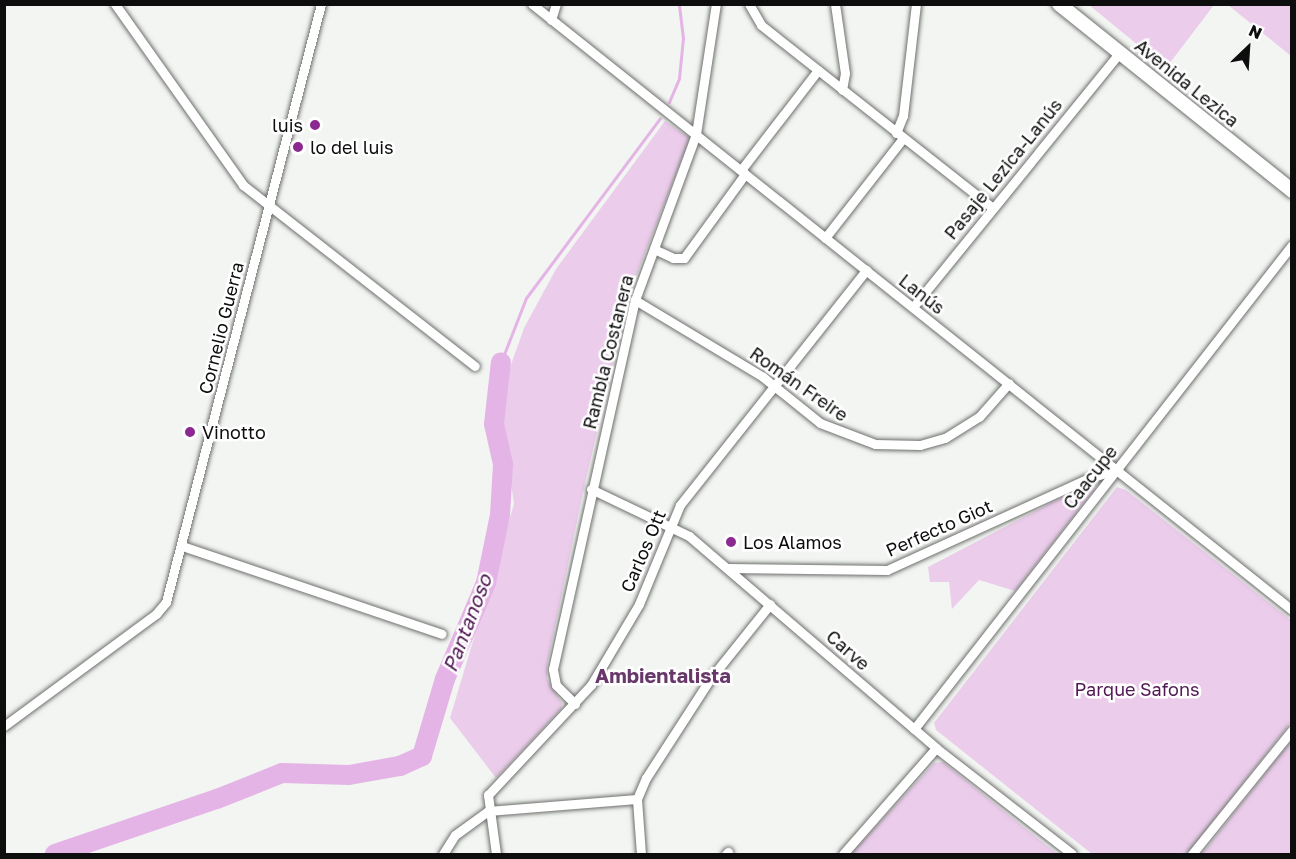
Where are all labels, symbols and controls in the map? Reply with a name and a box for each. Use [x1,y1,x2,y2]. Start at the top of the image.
north arrow [1218,18,1278,78]
text: N [1246,20,1265,43]
street label: Avenida Lezica [1131,35,1243,131]
street label: Pasaje Lezica-Lanús [940,94,1066,244]
place label: luis [272,114,303,136]
marker: luis [308,118,322,132]
place label: lo del luis [310,136,394,158]
marker: lo del luis [291,140,305,154]
street label: Cornelio Guerra [194,260,248,396]
street label: Lanús [895,269,949,319]
street label: Rambla Costanera [578,273,638,431]
street label: Román Freire [746,342,852,426]
place label: Vinotto [202,421,266,443]
marker: Vinotto [183,425,197,439]
street label: Caacupe [1058,441,1122,513]
street label: Perfecto Giot [882,495,996,561]
street label: Carlos Ott [616,507,670,595]
place label: Los Alamos [743,531,842,553]
marker: Los Alamos [724,535,738,549]
water label: Pantanoso [437,571,497,675]
street label: Carve [822,625,874,675]
district label: Ambientalista [595,663,731,687]
park label: Parque Safons [1074,678,1200,700]

